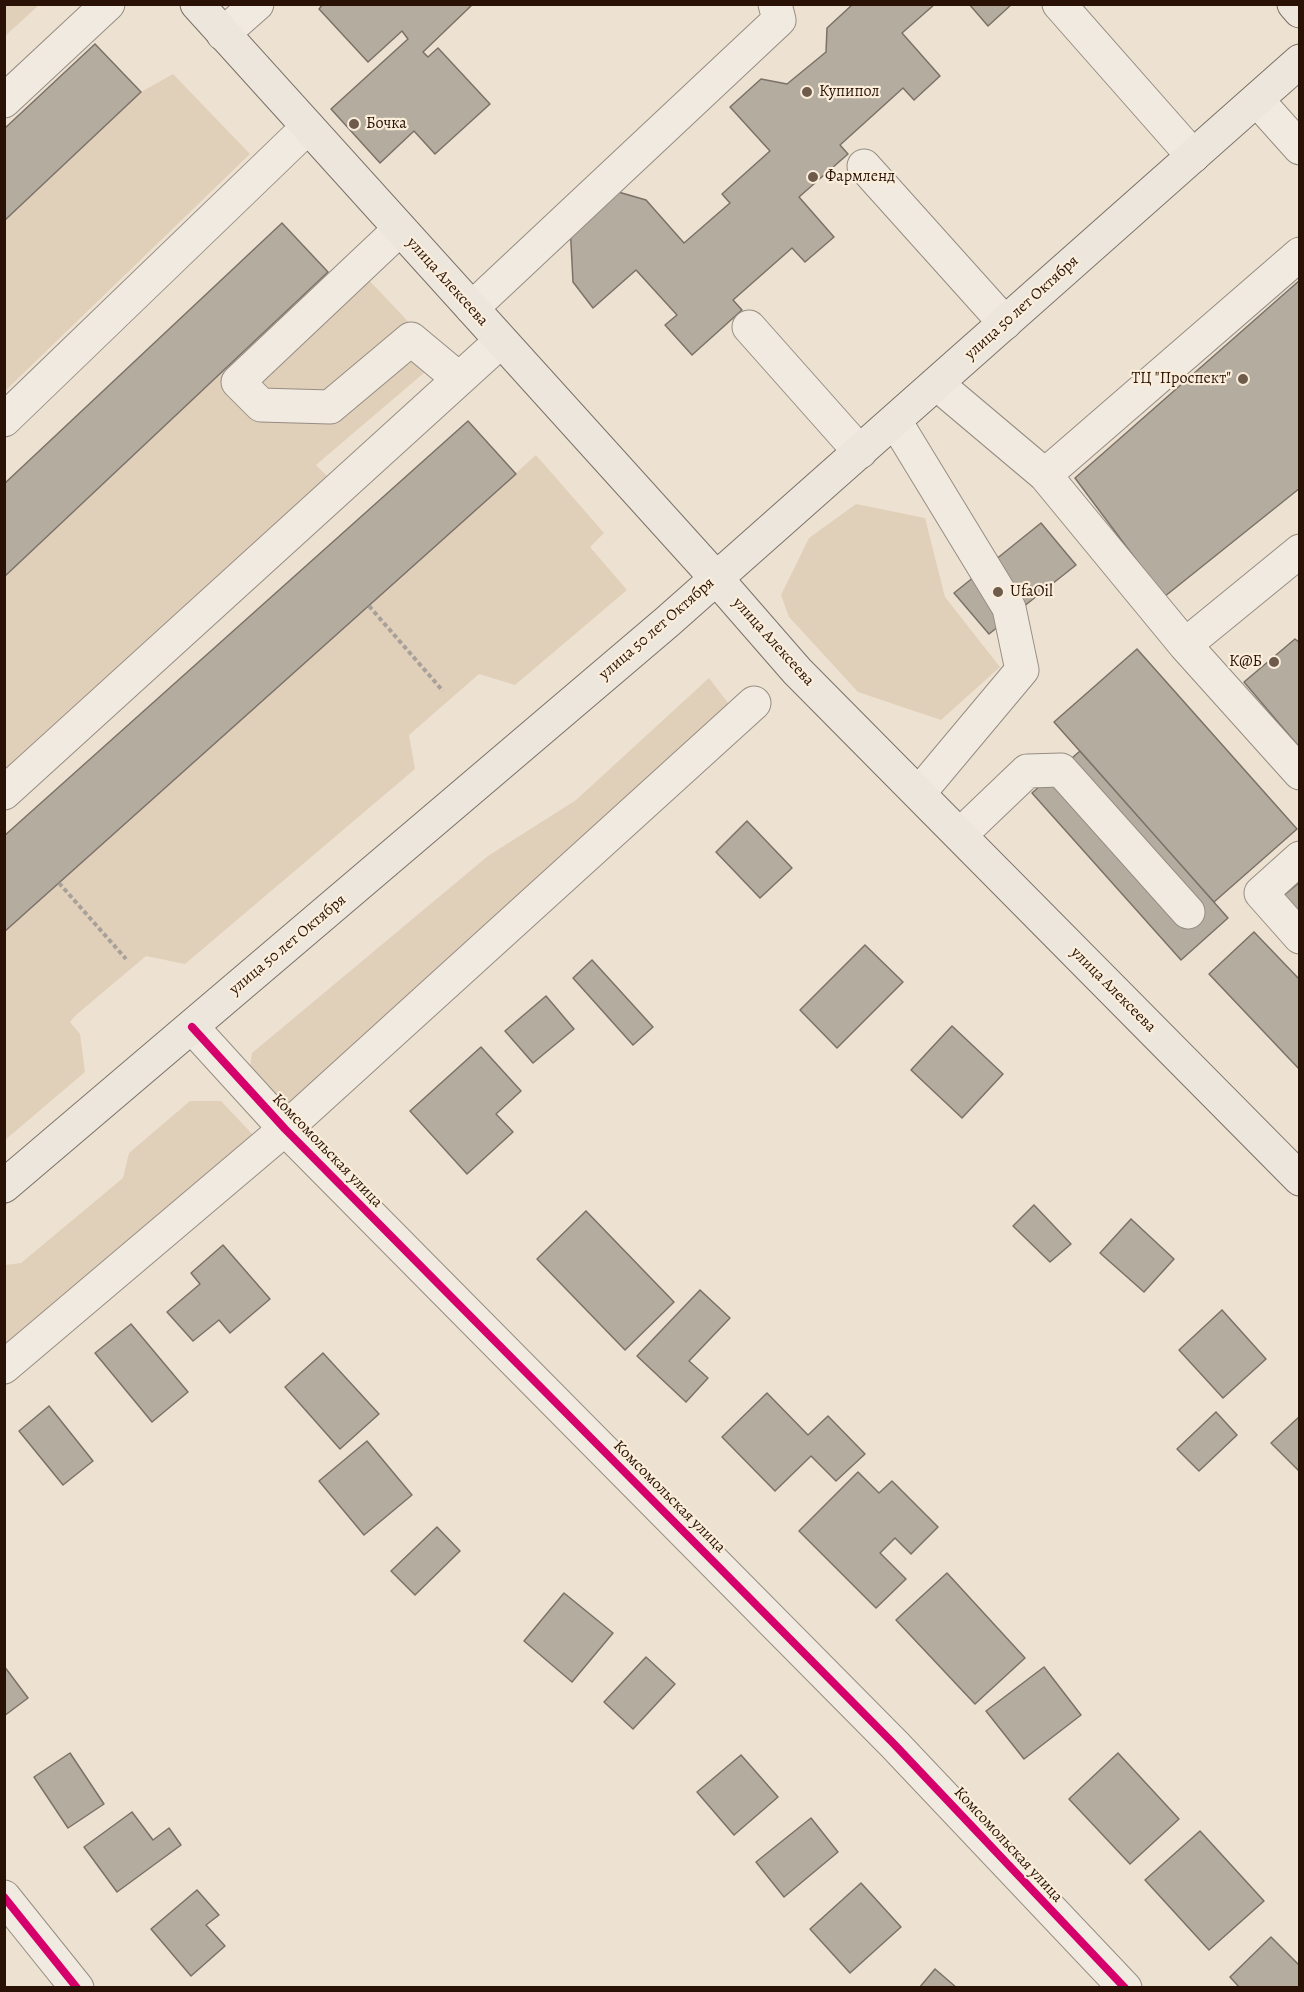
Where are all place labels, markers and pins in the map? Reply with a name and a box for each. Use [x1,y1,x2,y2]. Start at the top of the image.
place label: Купипол [819,82,880,102]
marker: Купипол [800,85,814,99]
place label: Бочка [366,114,407,134]
marker: Бочка [347,117,361,131]
place label: Фармленд [825,167,895,187]
marker: Фармленд [806,170,820,184]
place label: ТЦ "Проспект" [1132,369,1231,389]
marker: ТЦ "Проспект" [1236,372,1250,386]
place label: UfaOil [1010,582,1053,602]
marker: UfaOil [991,585,1005,599]
place label: К@Б [1229,652,1262,672]
marker: К@Б [1267,655,1281,669]

